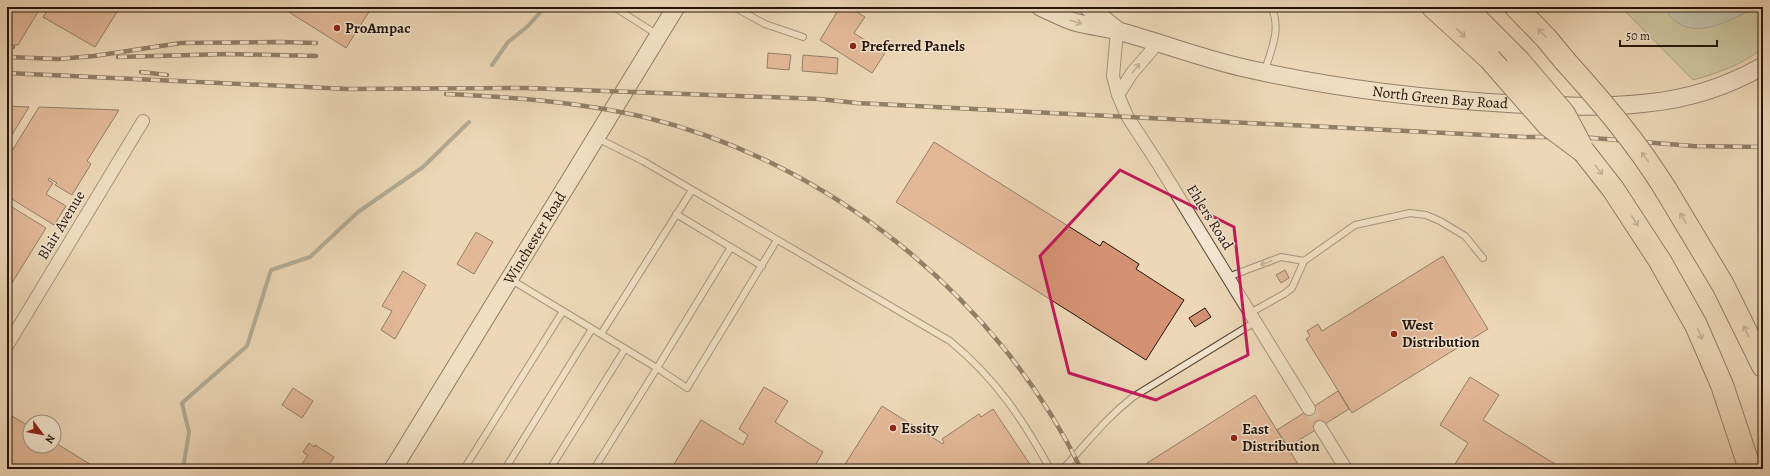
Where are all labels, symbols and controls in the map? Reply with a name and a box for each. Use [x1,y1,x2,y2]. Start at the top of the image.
place label: ProAmpac [345,18,411,38]
one-way arrow [1069,19,1082,26]
scale bar [1620,22,1717,48]
marker: ProAmpac [332,23,342,33]
one-way arrow [1456,28,1466,38]
one-way arrow [1537,28,1546,38]
text: 50 m [1626,28,1650,44]
place label: Preferred Panels [861,36,965,56]
marker: Preferred Panels [848,41,858,51]
one-way arrow [1131,62,1140,73]
street label: North Green Bay Road [1371,81,1510,114]
one-way arrow [1641,151,1649,162]
one-way arrow [1595,164,1604,175]
street label: Ehlers Road [1182,181,1238,254]
street label: Blair Avenue [33,187,90,263]
street label: Winchester Road [498,187,571,289]
one-way arrow [1678,212,1686,224]
one-way arrow [1630,216,1639,227]
one-way arrow [1261,259,1273,267]
place label: West Distribution [1401,315,1480,352]
one-way arrow [1742,326,1749,338]
one-way arrow [1697,327,1704,339]
marker: West Distribution [1389,329,1399,339]
north arrow [22,414,62,454]
place label: Essity [901,418,940,438]
place label: East Distribution [1242,419,1320,456]
marker: Essity [888,423,898,433]
text: N [42,432,59,446]
marker: East Distribution [1229,433,1239,443]

